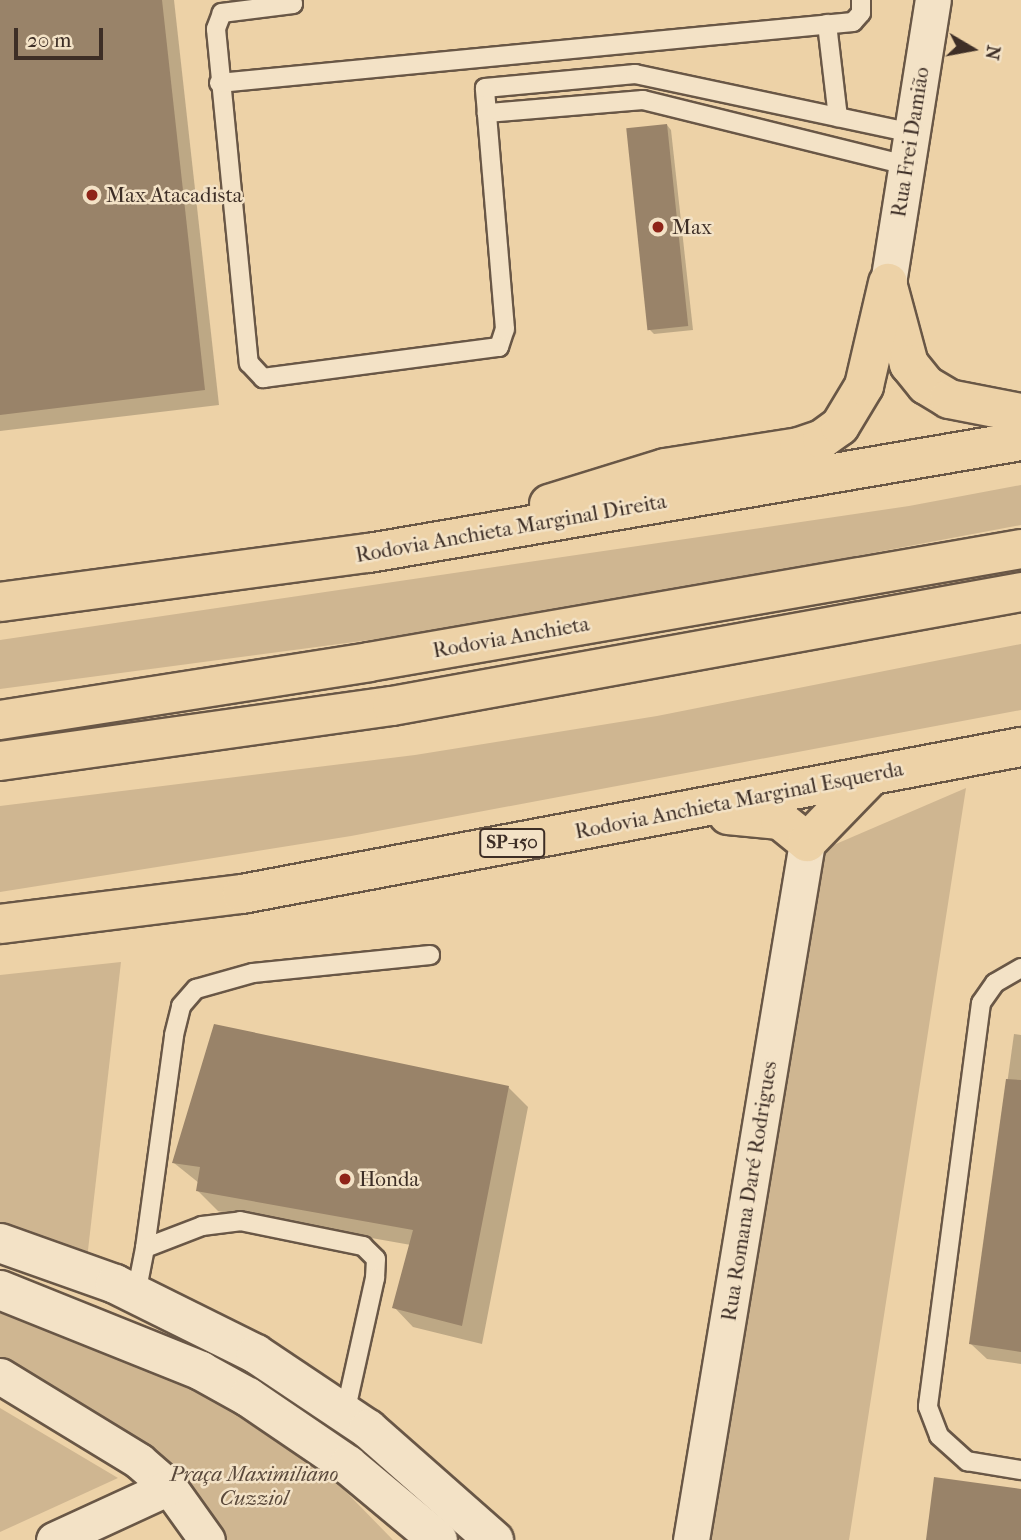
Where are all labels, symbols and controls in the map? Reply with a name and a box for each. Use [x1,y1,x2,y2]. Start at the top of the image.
scale bar [18,14,107,58]
north arrow [937,14,1007,84]
text: 20 m [27,28,71,52]
text: N [981,44,1005,62]
street label: Rua Frei Damião [886,65,934,219]
place label: Max Atacadista [106,182,243,208]
marker: Max Atacadista [84,187,100,203]
place label: Max [672,214,712,240]
marker: Max [650,219,666,235]
street label: Rodovia Anchieta Marginal Direita [354,488,668,568]
street label: Rodovia Anchieta [431,611,591,663]
street label: Rodovia Anchieta Marginal Esquerda [573,756,905,844]
road number: SP-150 [479,828,545,858]
street label: Rua Romana Daré Rodrigues [716,1059,782,1323]
place label: Honda [359,1166,419,1192]
marker: Honda [337,1171,353,1187]
park label: Praça Maximiliano Cuzziol [170,1461,338,1511]

